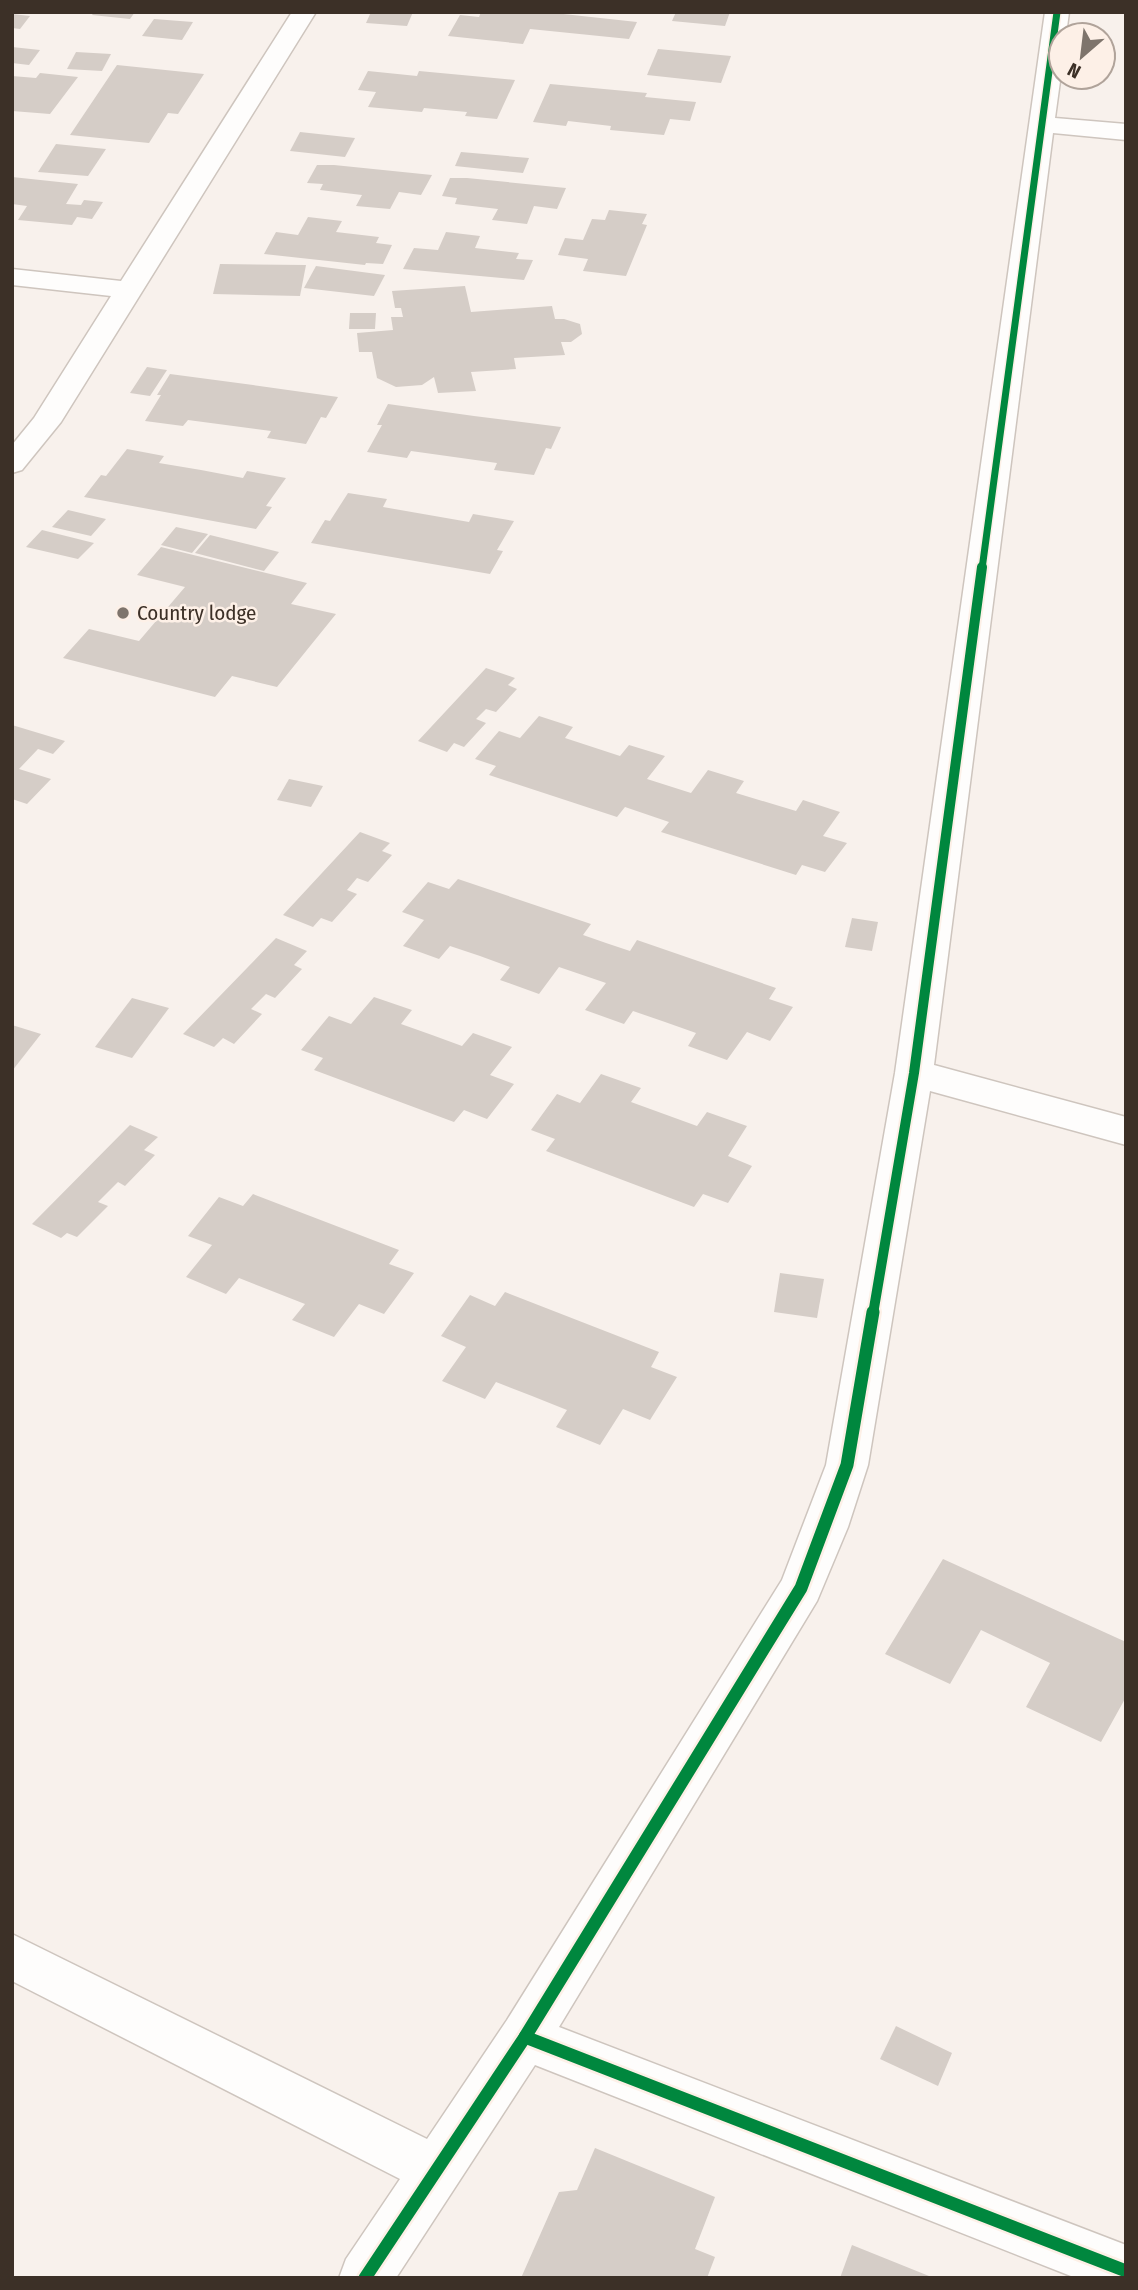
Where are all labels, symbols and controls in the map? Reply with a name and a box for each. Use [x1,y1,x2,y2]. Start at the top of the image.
north arrow [1047,21,1117,91]
text: N [1064,58,1085,83]
place label: Country lodge [137,600,257,626]
marker: Country lodge [115,605,131,621]

